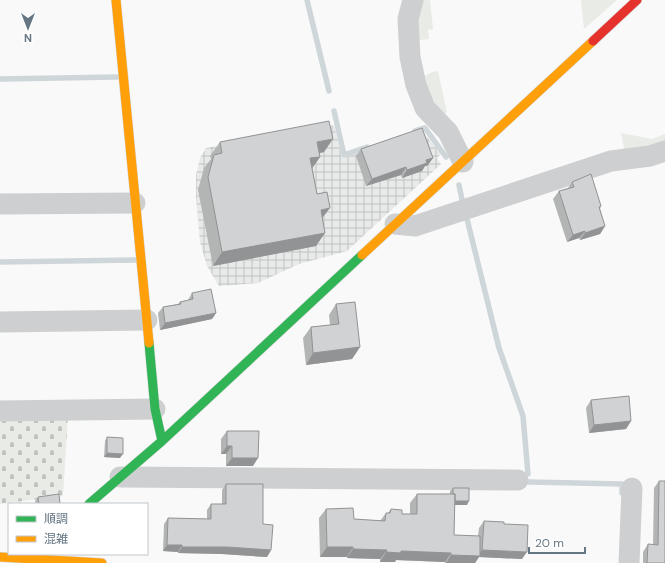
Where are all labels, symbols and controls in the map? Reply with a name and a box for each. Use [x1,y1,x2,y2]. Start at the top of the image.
north arrow [8,8,48,48]
text: N [24,31,32,45]
legend [8,503,148,555]
text: 順調 [44,511,68,527]
scale bar [529,529,585,555]
text: 混雑 [44,531,68,547]
text: 20 m [535,535,564,551]

